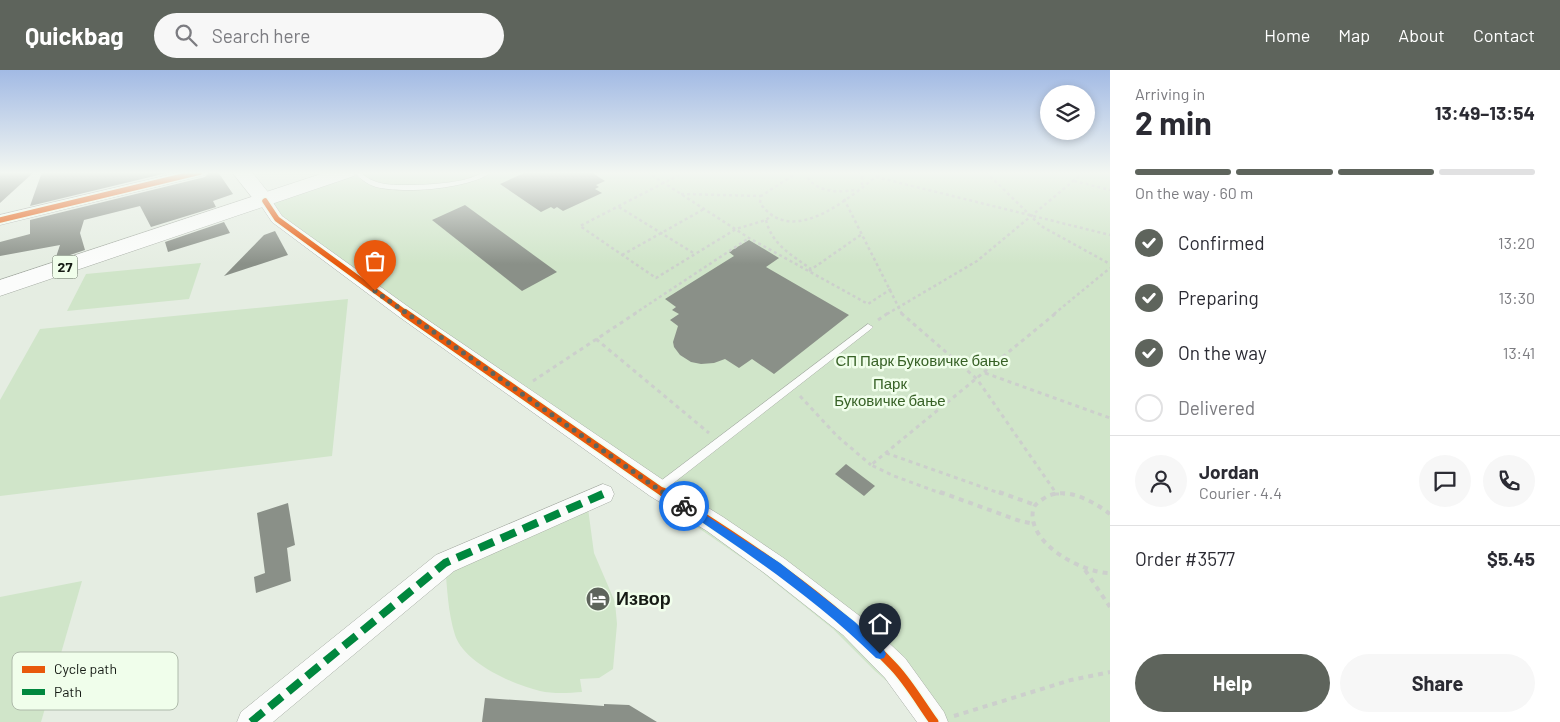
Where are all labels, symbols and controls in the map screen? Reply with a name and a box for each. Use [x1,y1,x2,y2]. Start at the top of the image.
search box [154,13,504,58]
text: Quickbag [25,21,124,50]
icon: search [172,21,200,49]
text: Search here [212,24,310,47]
text: Home [1264,24,1310,46]
text: Map [1338,24,1370,46]
text: About [1398,24,1445,46]
text: Contact [1473,24,1535,46]
text: Arriving in [1135,84,1205,103]
map controls [1040,85,1095,140]
button: layers [1040,85,1095,140]
text: 13:49–13:54 [1435,101,1535,124]
text: 2 min [1135,103,1212,141]
text: On the way · 60 m [1135,183,1253,202]
icon: check [1135,229,1163,257]
text: Confirmed [1178,231,1265,254]
text: 13:20 [1498,233,1535,252]
pin [354,240,396,291]
icon: bag [361,247,389,275]
road number: 27 [52,256,78,278]
icon: check [1135,284,1163,312]
text: Preparing [1178,286,1259,309]
text: 13:30 [1498,288,1535,307]
icon: check [1135,339,1163,367]
text: On the way [1178,341,1267,364]
text: 13:41 [1503,343,1535,362]
park label: СП Парк Буковичке бање [835,351,1009,369]
park label: Парк Буковичке бање [834,374,946,409]
text: Delivered [1178,396,1255,419]
button: person [1135,455,1187,507]
button: chat [1419,455,1471,507]
button: phone [1483,455,1535,507]
text: Jordan [1199,460,1259,483]
courier [659,481,709,531]
text: Courier · 4.4 [1199,483,1282,502]
icon: bike [670,492,698,520]
text: Order #3577 [1135,547,1235,570]
text: $5.45 [1487,547,1535,570]
hotel icon: Извор [585,586,611,612]
place label: Извор [616,587,671,609]
pin [859,603,901,654]
icon: home [866,610,894,638]
legend [12,652,178,710]
button: Help [1135,654,1330,712]
button: Share [1340,654,1535,712]
text: Cycle path [54,660,117,677]
text: Path [54,683,82,700]

